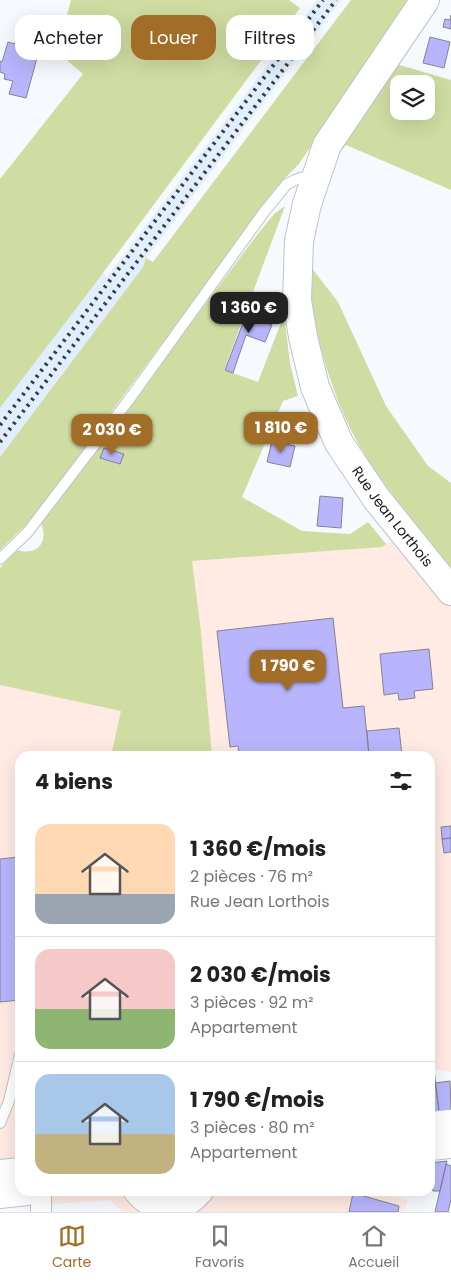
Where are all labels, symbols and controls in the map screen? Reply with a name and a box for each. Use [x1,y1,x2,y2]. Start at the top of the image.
chip: Acheter [15,15,121,60]
chip: Louer [131,15,216,60]
chip: Filtres [226,15,314,60]
map controls [390,75,435,120]
button: layers [390,75,435,120]
pin: 1 360 € [203,292,295,334]
text: 1 360 € [221,296,277,319]
pin: 1 810 € [235,412,327,454]
pin: 2 030 € [66,414,158,456]
text: 1 810 € [255,416,307,439]
text: 2 030 € [82,418,142,441]
street label: Rue Jean Lorthois [347,462,438,571]
pin: 1 790 € [242,650,334,692]
text: 1 790 € [261,654,315,677]
text: 4 biens [35,767,113,796]
icon: filters [387,767,415,795]
text: 1 360 €/mois [190,834,326,863]
icon: home [75,844,135,904]
text: 2 pièces · 76 m² [190,865,313,888]
text: Rue Jean Lorthois [190,890,330,913]
text: 2 030 €/mois [190,960,331,989]
icon: home [75,969,135,1029]
text: 3 pièces · 92 m² [190,991,314,1014]
text: Appartement [190,1016,297,1039]
text: 1 790 €/mois [190,1085,324,1114]
icon: home [75,1094,135,1154]
text: 3 pièces · 80 m² [190,1116,314,1139]
text: Appartement [190,1141,297,1164]
tab: Carte [52,1222,91,1273]
tab: Favoris [195,1222,244,1273]
tab: Accueil [348,1222,399,1273]

